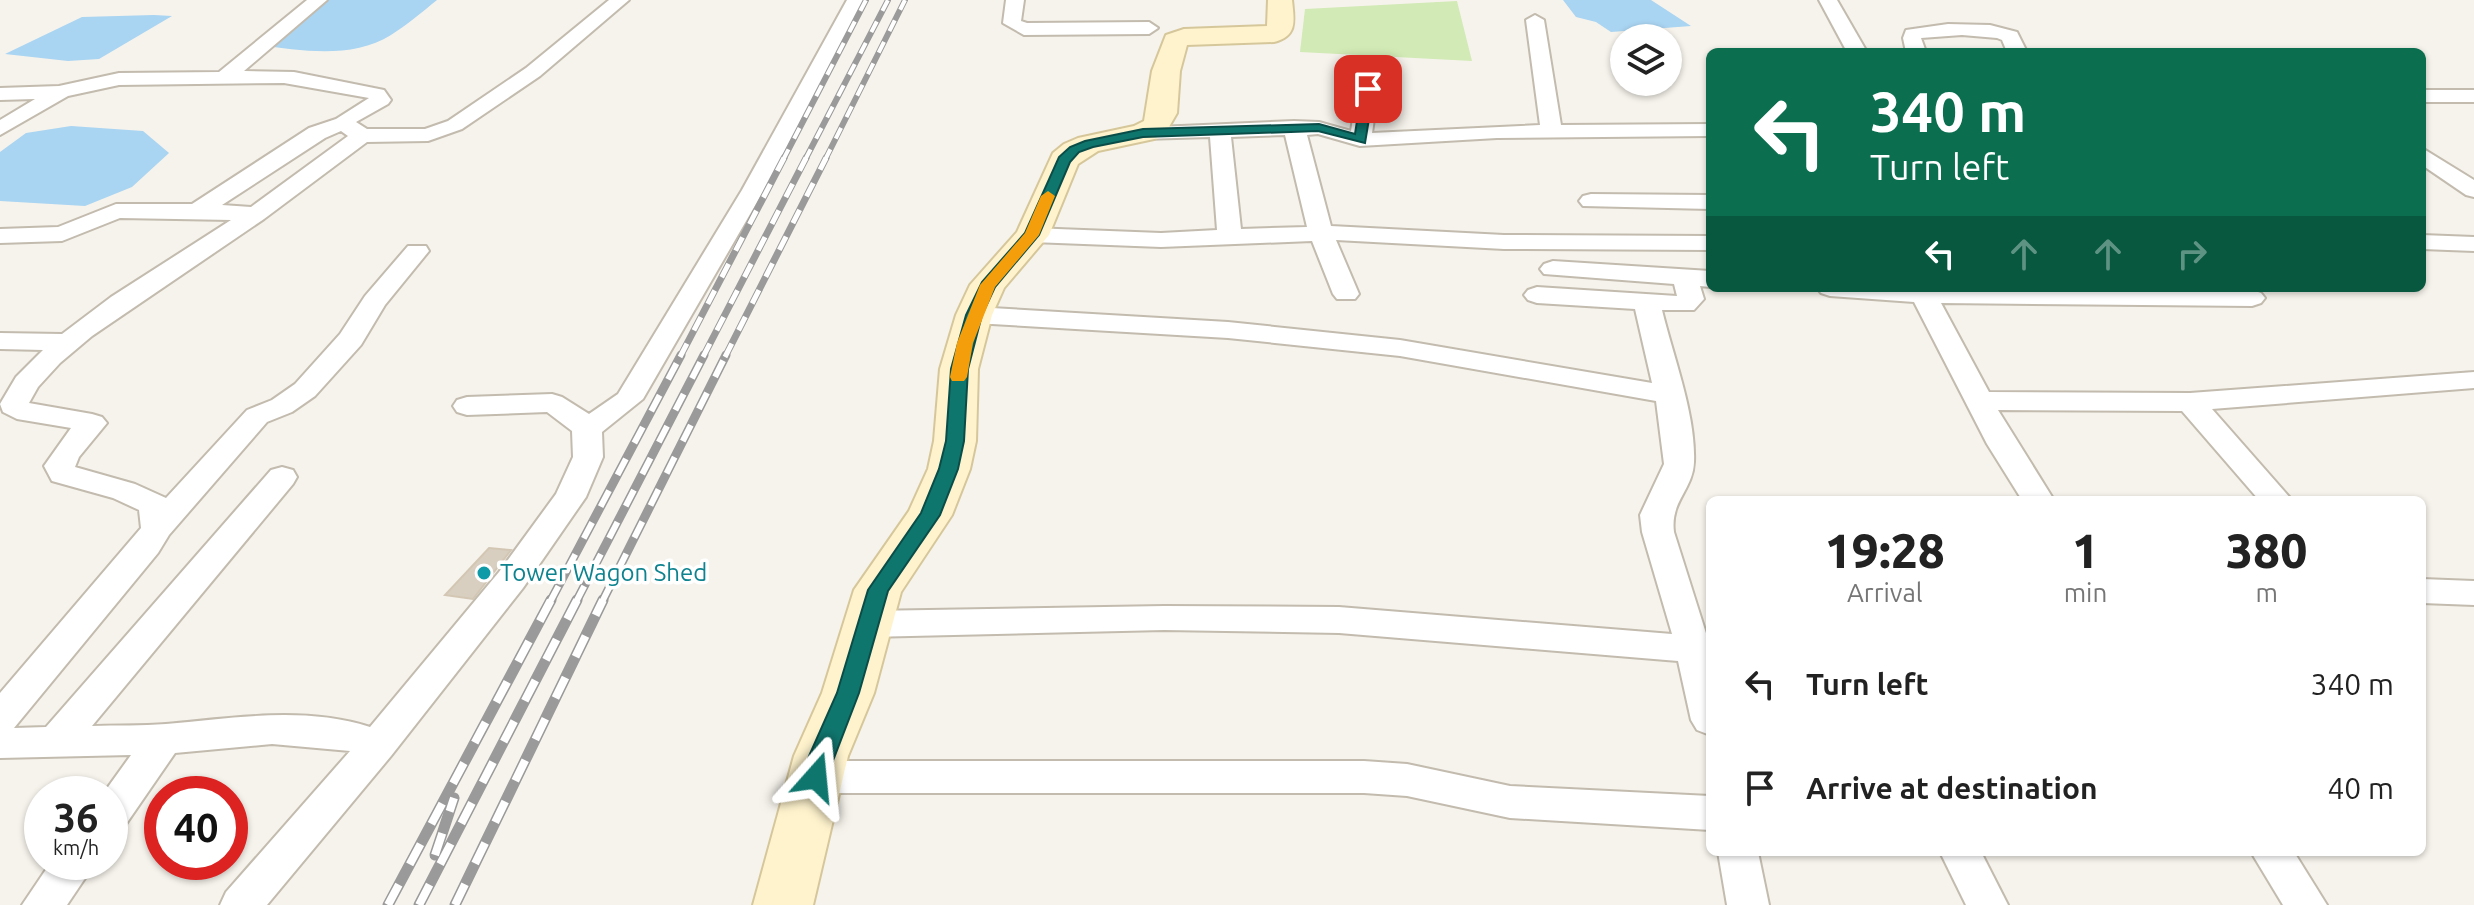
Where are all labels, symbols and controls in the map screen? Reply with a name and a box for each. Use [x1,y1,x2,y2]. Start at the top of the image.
map controls [1610,24,1682,96]
button: layers [1610,24,1682,96]
pin [1334,55,1402,123]
icon: arrive [1346,67,1390,111]
icon: left [1738,80,1842,184]
text: 340 m [1870,80,2026,143]
text: Turn left [1870,146,2009,187]
icon: left [1918,232,1962,276]
icon: ahead [2002,232,2046,276]
icon: ahead [2086,232,2130,276]
icon: right [2170,232,2214,276]
text: 19:28 [1825,523,1945,577]
text: 1 [2072,523,2099,577]
text: 380 [2226,523,2307,577]
place label: Tower Wagon Shed [500,559,707,586]
marker: Tower Wagon Shed [475,564,493,582]
text: Arrival [1847,578,1923,607]
text: min [2064,578,2107,607]
text: m [2255,578,2278,607]
icon: left [1738,662,1782,706]
text: Turn left [1806,667,1928,701]
text: 340 m [2310,667,2394,701]
position arrow [774,735,858,819]
icon: arrive [1738,766,1782,810]
text: Arrive at destination [1806,771,2098,805]
text: 40 m [2327,771,2394,805]
speed limit sign: 40 [144,776,248,880]
text: 36 [53,795,99,840]
text: km/h [53,836,99,859]

